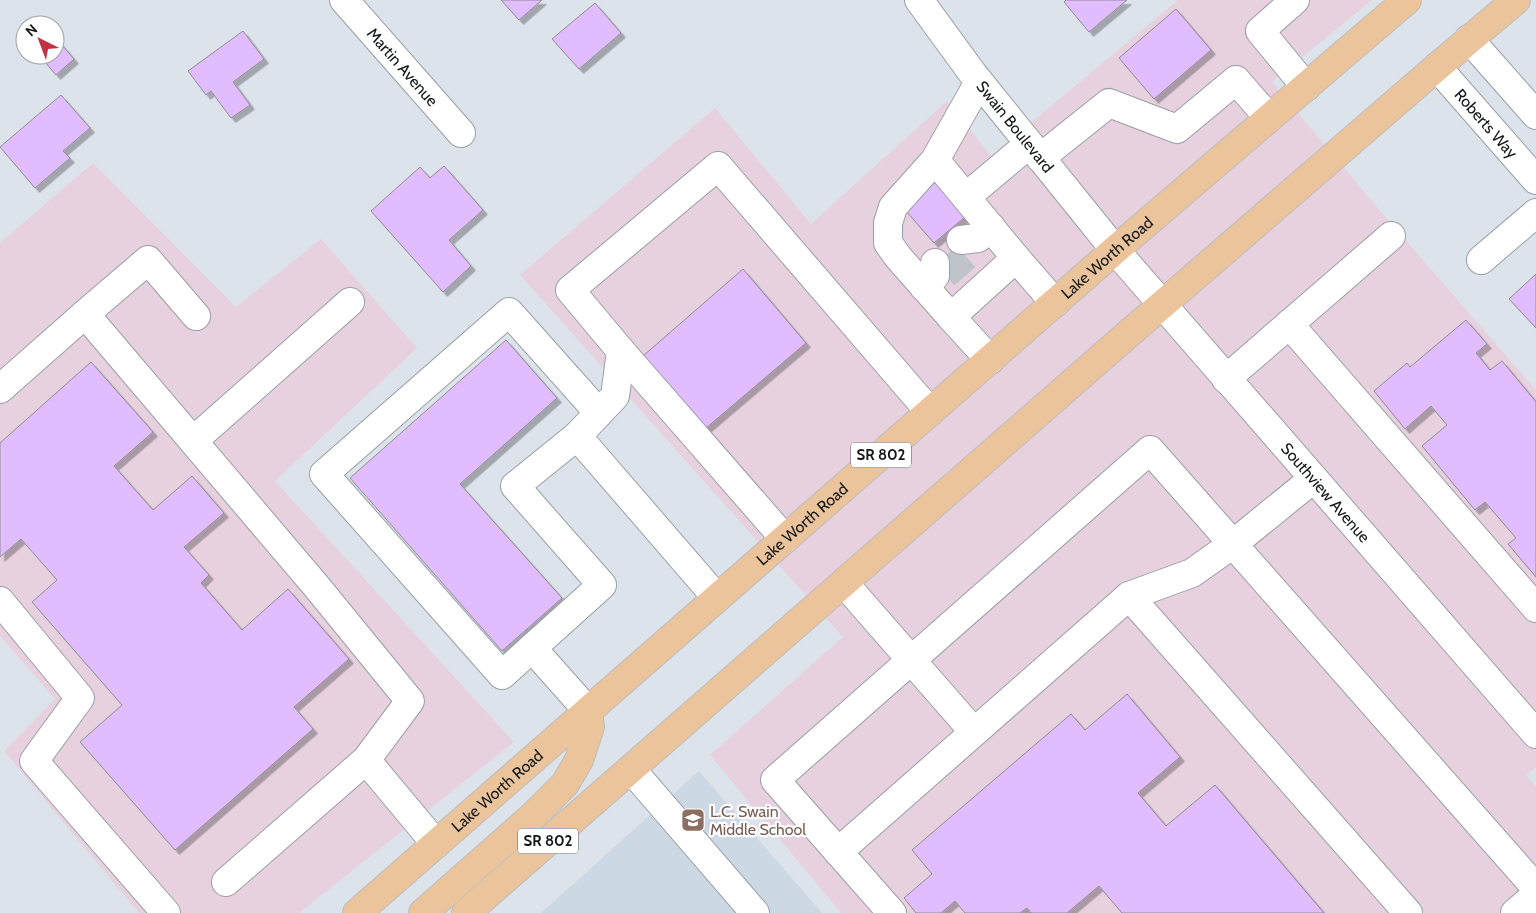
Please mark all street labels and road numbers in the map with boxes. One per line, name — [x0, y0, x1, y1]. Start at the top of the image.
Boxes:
street label: Martin Avenue — [363, 24, 442, 110]
street label: Swain Boulevard — [972, 77, 1058, 176]
street label: Roberts Way — [1451, 85, 1522, 162]
street label: Lake Worth Road — [1057, 213, 1157, 303]
street label: Southview Avenue — [1277, 439, 1374, 546]
road number: SR 802 — [851, 442, 911, 468]
street label: Lake Worth Road — [753, 479, 852, 569]
street label: Lake Worth Road — [448, 746, 547, 836]
road number: SR 802 — [518, 828, 578, 854]

